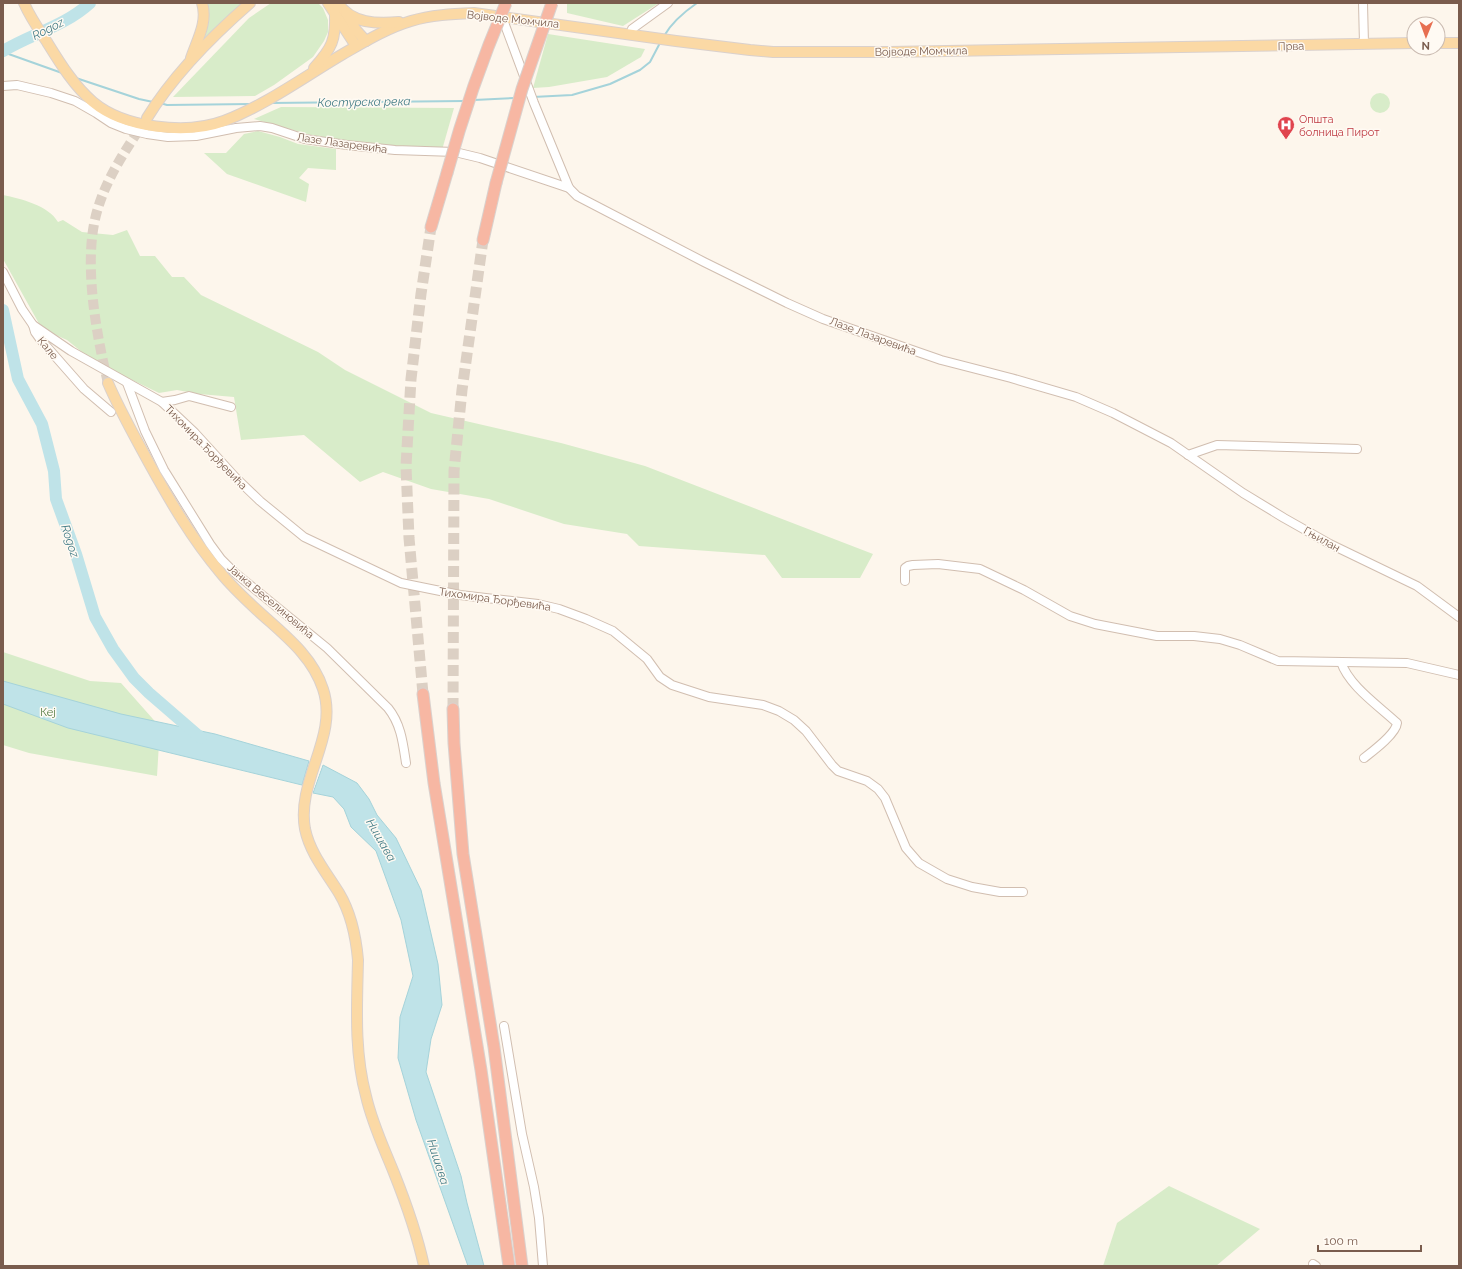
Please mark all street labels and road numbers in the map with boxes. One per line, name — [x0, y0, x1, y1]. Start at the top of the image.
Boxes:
street label: Војводе Момчила — [466, 8, 560, 31]
street label: Прва — [1278, 40, 1304, 53]
street label: Војводе Момчила — [875, 44, 967, 59]
street label: Лазе Лазаревића — [296, 131, 388, 156]
street label: Лазе Лазаревића — [828, 315, 918, 358]
street label: Кале — [34, 334, 61, 363]
street label: Тихомира Ђорђевића — [162, 402, 249, 492]
street label: Гњилан — [1301, 524, 1342, 555]
street label: Јанка Веселиновића — [225, 561, 317, 641]
street label: Тихомира Ђорђевића — [438, 585, 552, 614]

